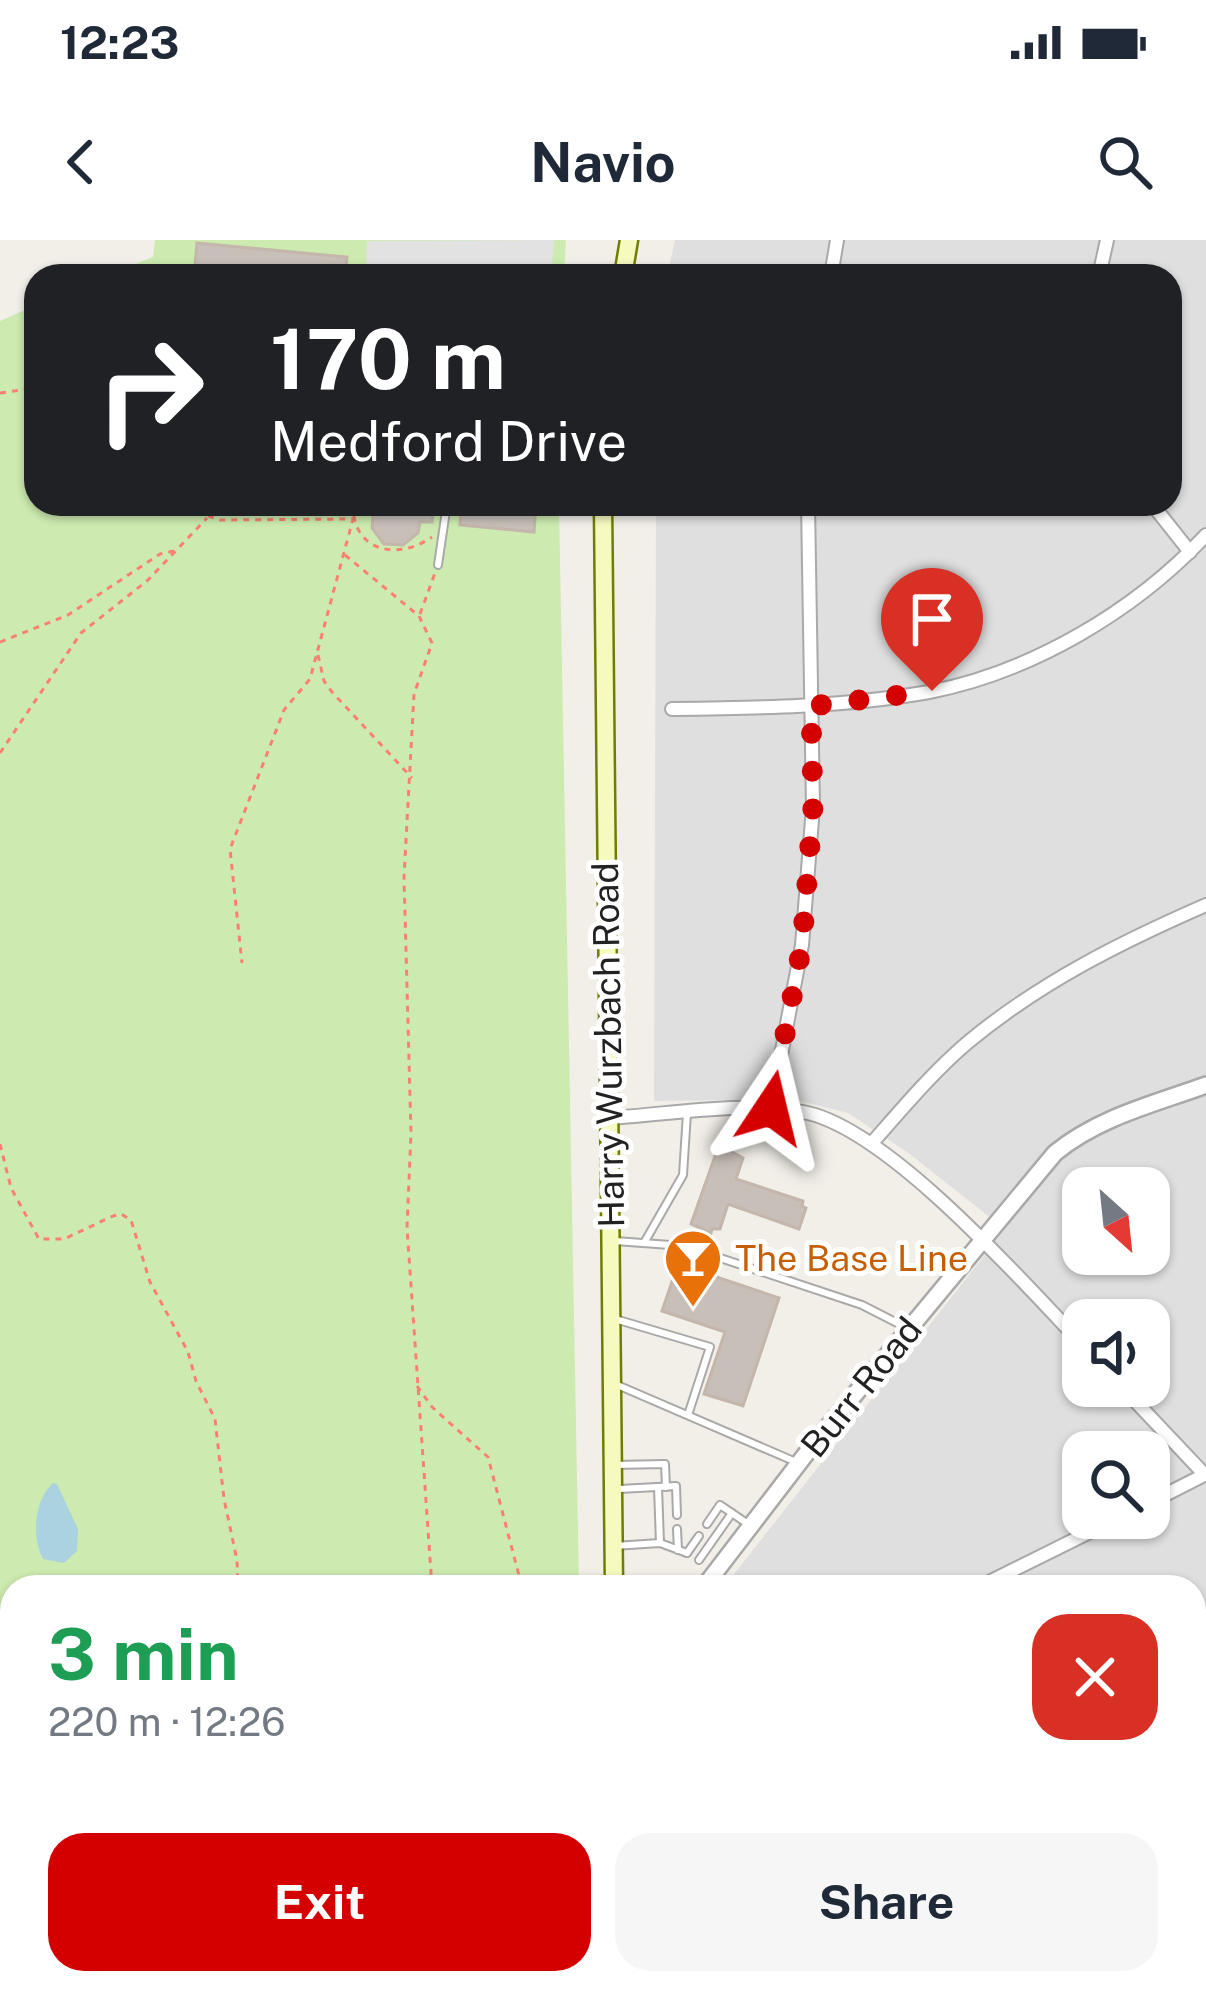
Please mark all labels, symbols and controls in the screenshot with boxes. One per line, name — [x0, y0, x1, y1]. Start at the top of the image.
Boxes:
text: 12:23 — [60, 16, 179, 69]
icon: back — [48, 129, 114, 195]
icon: search — [1092, 129, 1158, 195]
text: Navio — [530, 131, 676, 194]
text: 170 m — [270, 309, 506, 408]
icon: right — [72, 312, 228, 468]
text: Medford Drive — [270, 410, 627, 473]
pin — [881, 568, 983, 691]
icon: arrive — [899, 586, 965, 652]
street label: Harry Wurzbach Road — [584, 862, 632, 1228]
position arrow — [708, 1045, 834, 1171]
north arrow — [1062, 1167, 1170, 1275]
map controls — [1062, 1167, 1170, 1539]
bar icon: The Base Line — [662, 1227, 724, 1309]
place label: The Base Line — [735, 1237, 968, 1279]
button: sound — [1062, 1299, 1170, 1407]
street label: Burr Road — [792, 1309, 930, 1465]
button: search — [1062, 1431, 1170, 1539]
text: 3 min — [48, 1612, 239, 1696]
button: close — [1032, 1614, 1158, 1740]
text: 220 m · 12:26 — [48, 1699, 285, 1745]
button: Exit — [48, 1833, 591, 1971]
button: Share — [615, 1833, 1158, 1971]

